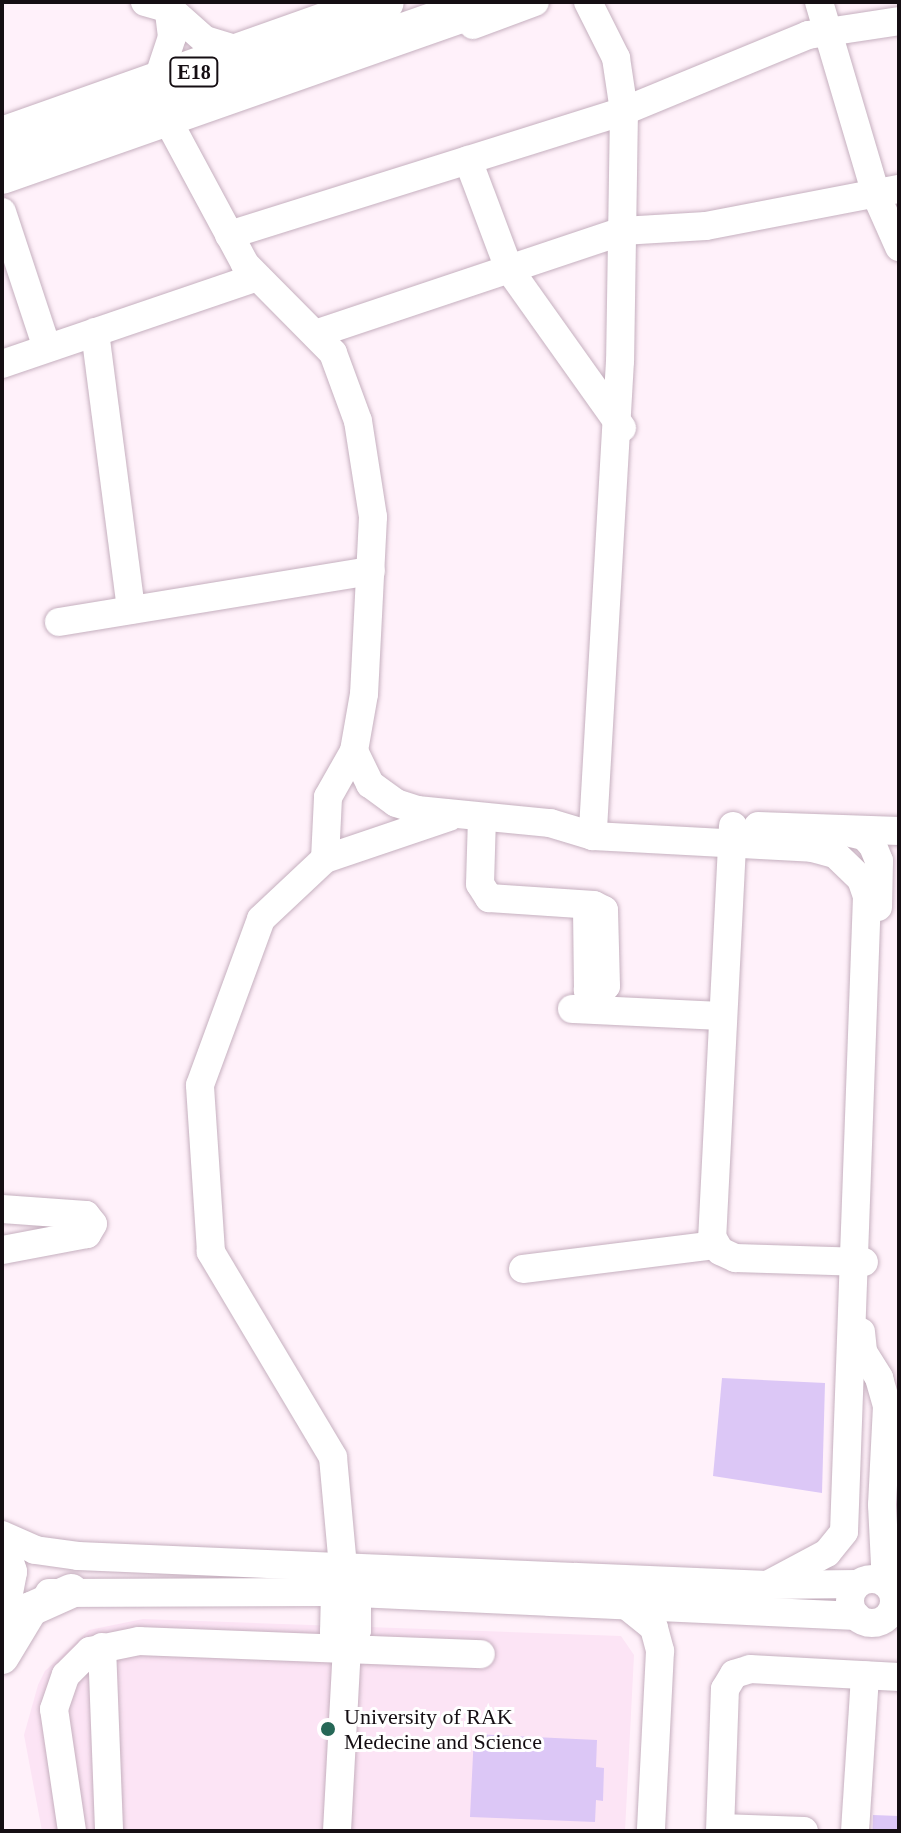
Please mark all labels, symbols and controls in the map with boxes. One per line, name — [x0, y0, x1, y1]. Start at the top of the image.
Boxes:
road number: E18 — [168, 56, 220, 88]
place label: University of RAK Medecine and Science — [344, 1703, 548, 1754]
marker: University of RAK Medecine and Science — [319, 1720, 337, 1738]

